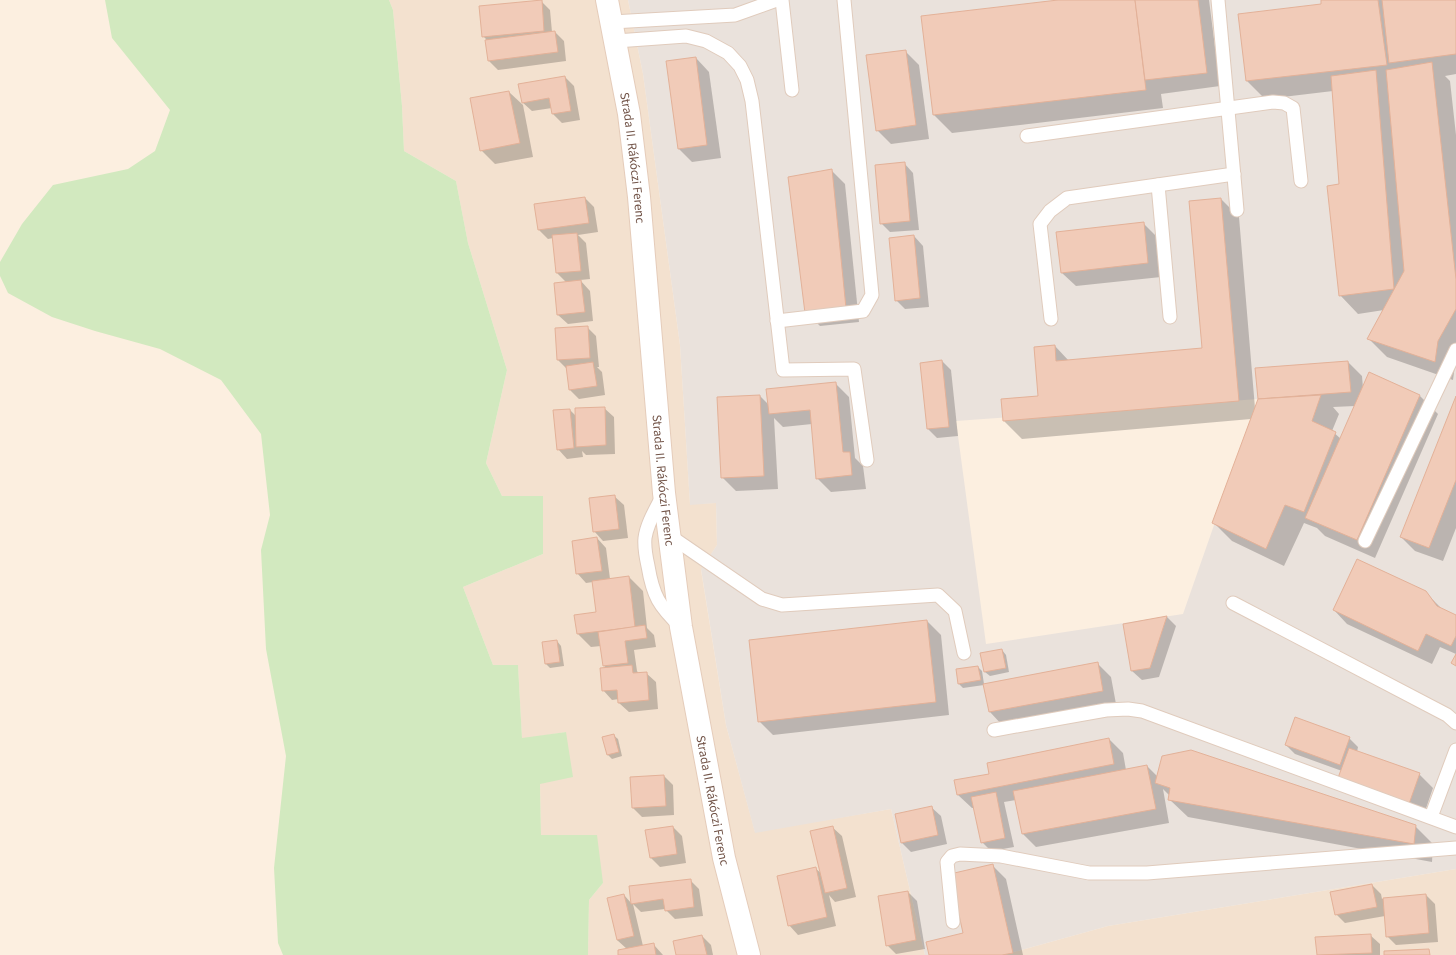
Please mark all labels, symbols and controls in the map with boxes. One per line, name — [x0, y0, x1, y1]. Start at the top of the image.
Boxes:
street label: Strada II. Rákóczi Ferenc — [615, 91, 649, 224]
street label: Strada II. Rákóczi Ferenc — [647, 414, 679, 547]
street label: Strada II. Rákóczi Ferenc — [691, 734, 734, 868]

